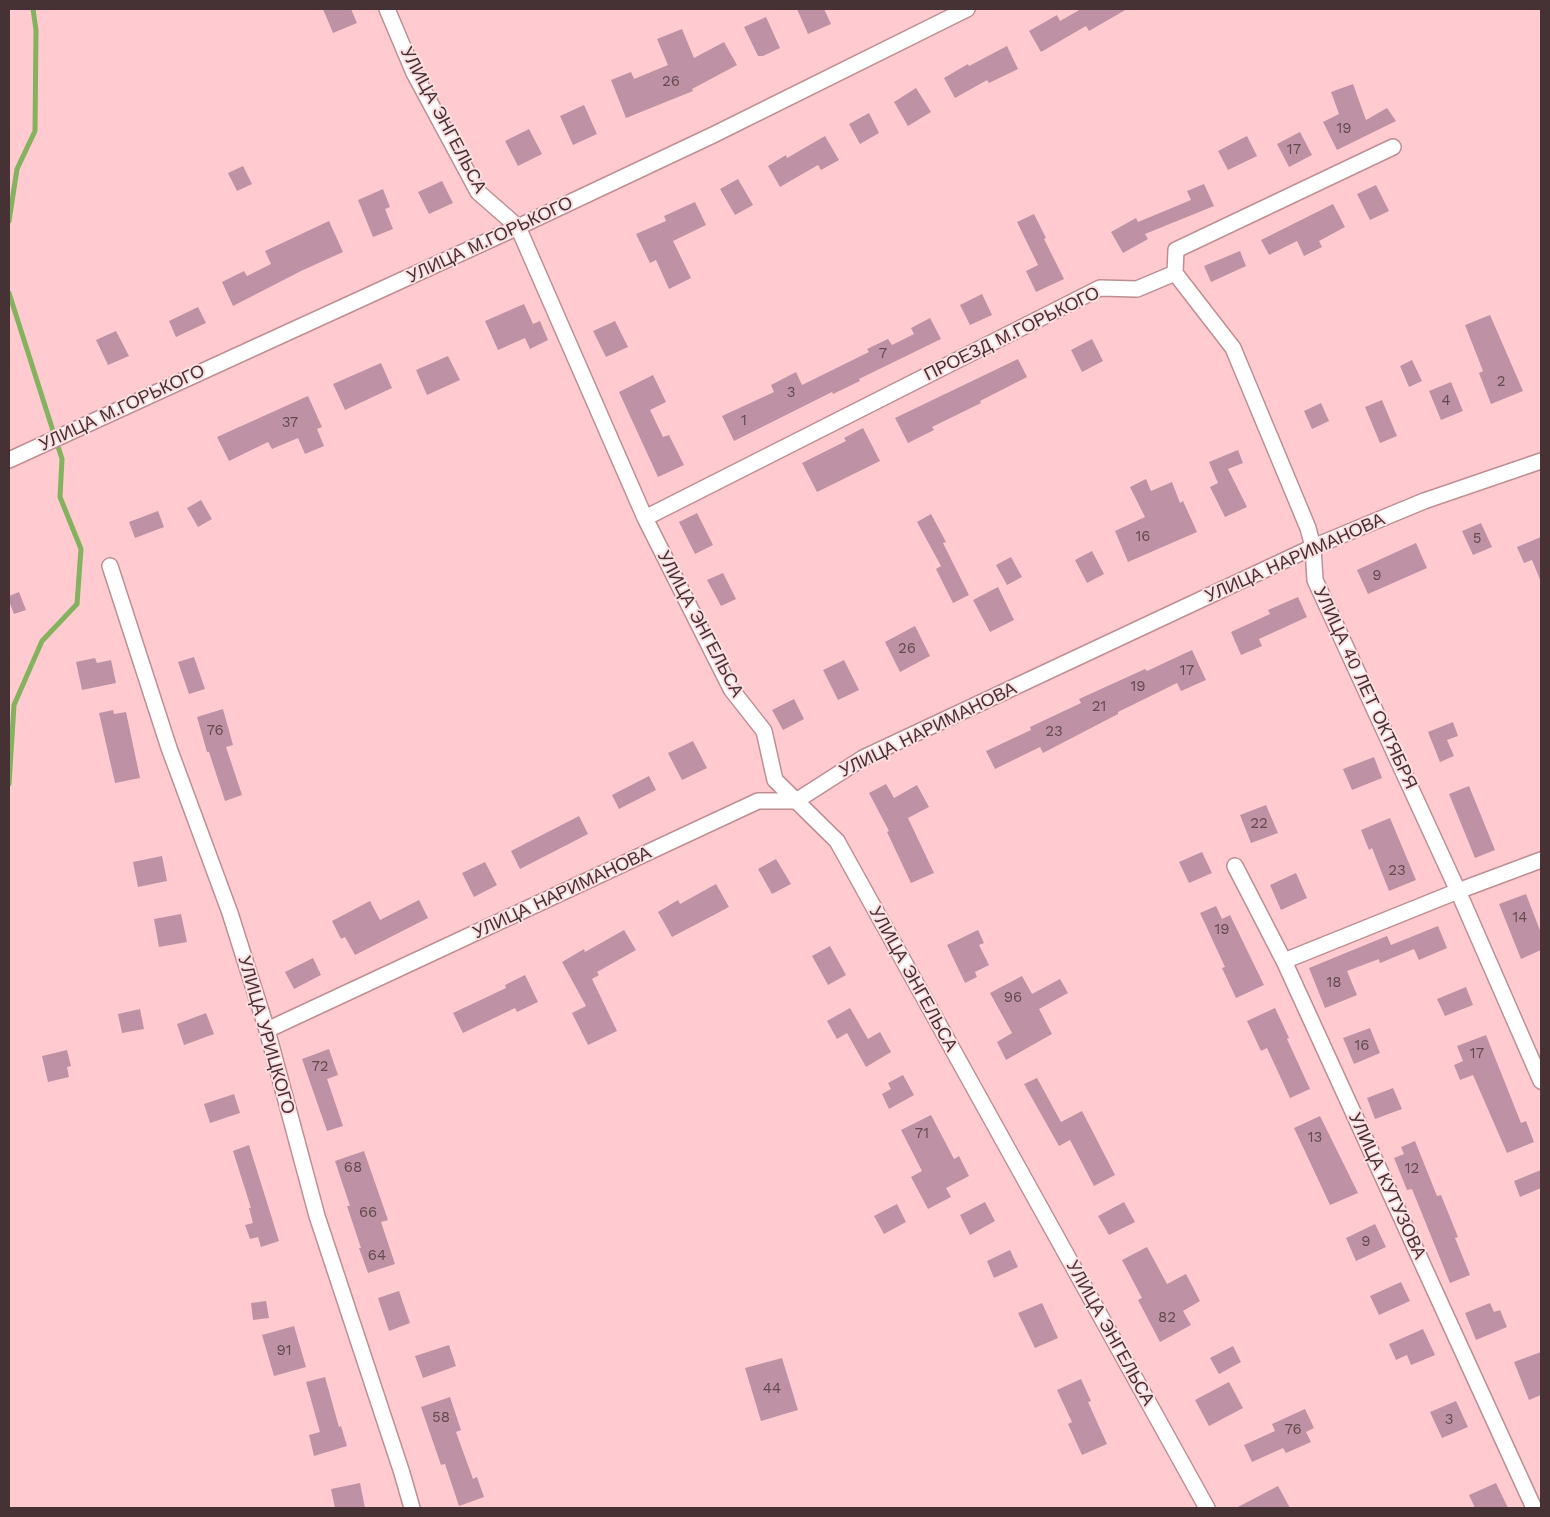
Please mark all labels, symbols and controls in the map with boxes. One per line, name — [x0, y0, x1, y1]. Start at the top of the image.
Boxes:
street label: УЛИЦА ЭНГЕЛЬСА — [395, 43, 491, 197]
house number: 26 — [662, 73, 680, 91]
house number: 19 — [1336, 120, 1352, 138]
house number: 17 — [1287, 141, 1301, 159]
street label: УЛИЦА М.ГОРЬКОГО — [404, 192, 576, 288]
street label: ПРОЕЗД М.ГОРЬКОГО — [921, 282, 1103, 386]
house number: 7 — [879, 345, 887, 363]
street label: УЛИЦА М.ГОРЬКОГО — [36, 360, 208, 456]
house number: 2 — [1497, 373, 1505, 391]
house number: 3 — [787, 384, 795, 402]
house number: 4 — [1441, 392, 1451, 410]
house number: 1 — [741, 412, 747, 430]
house number: 37 — [282, 414, 298, 432]
street label: УЛИЦА НАРИМАНОВА — [1202, 509, 1388, 607]
house number: 16 — [1136, 528, 1150, 546]
house number: 5 — [1473, 530, 1481, 548]
street label: УЛИЦА ЭНГЕЛЬСА — [652, 547, 748, 701]
house number: 9 — [1372, 567, 1382, 585]
street label: УЛИЦА 40 ЛЕТ ОКТЯБРЯ — [1309, 583, 1421, 793]
house number: 26 — [898, 640, 916, 658]
house number: 17 — [1180, 662, 1194, 680]
street label: УЛИЦА НАРИМАНОВА — [836, 678, 1020, 782]
house number: 19 — [1130, 678, 1146, 696]
house number: 21 — [1092, 698, 1106, 716]
house number: 76 — [206, 722, 224, 740]
house number: 23 — [1045, 723, 1063, 741]
house number: 22 — [1250, 815, 1268, 833]
street label: УЛИЦА НАРИМАНОВА — [469, 842, 655, 944]
house number: 23 — [1388, 862, 1406, 880]
street label: УЛИЦА ЭНГЕЛЬСА — [864, 903, 962, 1055]
house number: 14 — [1512, 909, 1528, 927]
house number: 19 — [1214, 921, 1230, 939]
street label: УЛИЦА УРИЦКОГО — [233, 953, 299, 1117]
house number: 18 — [1326, 974, 1342, 992]
house number: 96 — [1004, 989, 1022, 1007]
house number: 16 — [1355, 1037, 1369, 1055]
house number: 17 — [1470, 1045, 1484, 1063]
house number: 72 — [311, 1058, 329, 1076]
street label: УЛИЦА КУТУЗОВА — [1344, 1109, 1430, 1263]
house number: 71 — [915, 1125, 929, 1143]
house number: 13 — [1308, 1129, 1322, 1147]
house number: 68 — [344, 1159, 362, 1177]
house number: 12 — [1405, 1160, 1419, 1178]
house number: 66 — [359, 1204, 377, 1222]
house number: 9 — [1361, 1233, 1371, 1251]
house number: 64 — [368, 1247, 386, 1265]
street label: УЛИЦА ЭНГЕЛЬСА — [1061, 1257, 1159, 1409]
house number: 82 — [1158, 1309, 1176, 1327]
house number: 91 — [276, 1342, 292, 1360]
house number: 44 — [763, 1380, 781, 1398]
house number: 58 — [432, 1409, 450, 1427]
house number: 3 — [1445, 1411, 1453, 1429]
house number: 76 — [1284, 1421, 1302, 1439]

